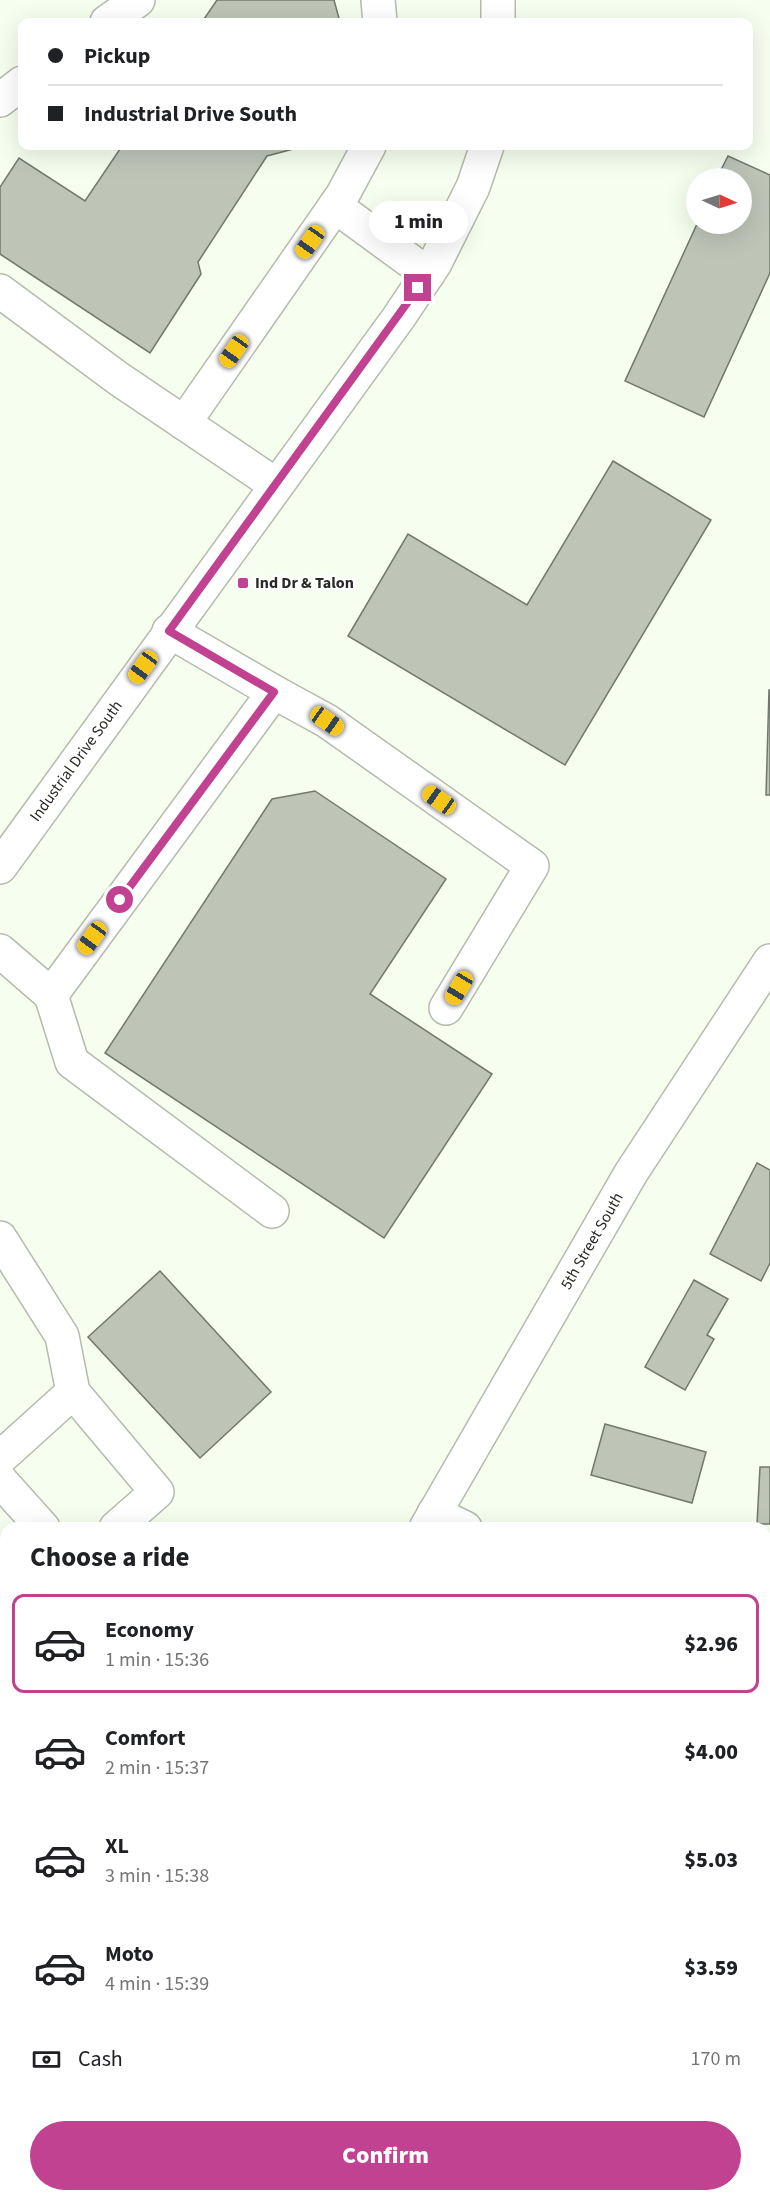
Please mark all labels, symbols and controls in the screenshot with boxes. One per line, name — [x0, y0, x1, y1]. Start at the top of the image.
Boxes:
text: Pickup — [84, 40, 150, 72]
text: Industrial Drive South — [84, 98, 297, 130]
north arrow — [686, 168, 752, 234]
map controls — [686, 168, 752, 234]
callout: 1 min — [368, 201, 468, 243]
text: 1 min — [394, 208, 443, 236]
car — [292, 222, 328, 262]
route end — [404, 274, 431, 301]
car — [216, 331, 252, 371]
place label: Ind Dr & Talon — [255, 572, 354, 594]
marker: Ind Dr & Talon — [236, 576, 250, 590]
car — [125, 647, 161, 687]
street label: Industrial Drive South — [24, 696, 128, 826]
car — [307, 703, 347, 739]
car — [419, 782, 459, 818]
route start — [106, 886, 133, 913]
car — [74, 918, 110, 958]
car — [442, 968, 476, 1008]
street label: 5th Street South — [555, 1188, 629, 1294]
text: Choose a ride — [30, 1538, 190, 1577]
text: Economy — [105, 1614, 194, 1646]
icon: car — [33, 1617, 87, 1671]
text: $2.96 — [684, 1628, 738, 1660]
text: 1 min · 15:36 — [105, 1646, 209, 1674]
text: Comfort — [105, 1722, 186, 1754]
icon: car — [33, 1725, 87, 1779]
text: $4.00 — [684, 1736, 738, 1768]
text: 2 min · 15:37 — [105, 1754, 209, 1782]
text: XL — [105, 1830, 129, 1862]
icon: car — [33, 1833, 87, 1887]
text: $5.03 — [684, 1844, 738, 1876]
text: 3 min · 15:38 — [105, 1862, 209, 1890]
text: Moto — [105, 1938, 154, 1970]
icon: car — [33, 1941, 87, 1995]
text: $3.59 — [684, 1952, 738, 1984]
text: 4 min · 15:39 — [105, 1970, 209, 1998]
icon: cash — [30, 2043, 63, 2076]
text: Cash — [78, 2043, 123, 2075]
text: 170 m — [691, 2045, 741, 2073]
button: Confirm — [30, 2121, 741, 2190]

